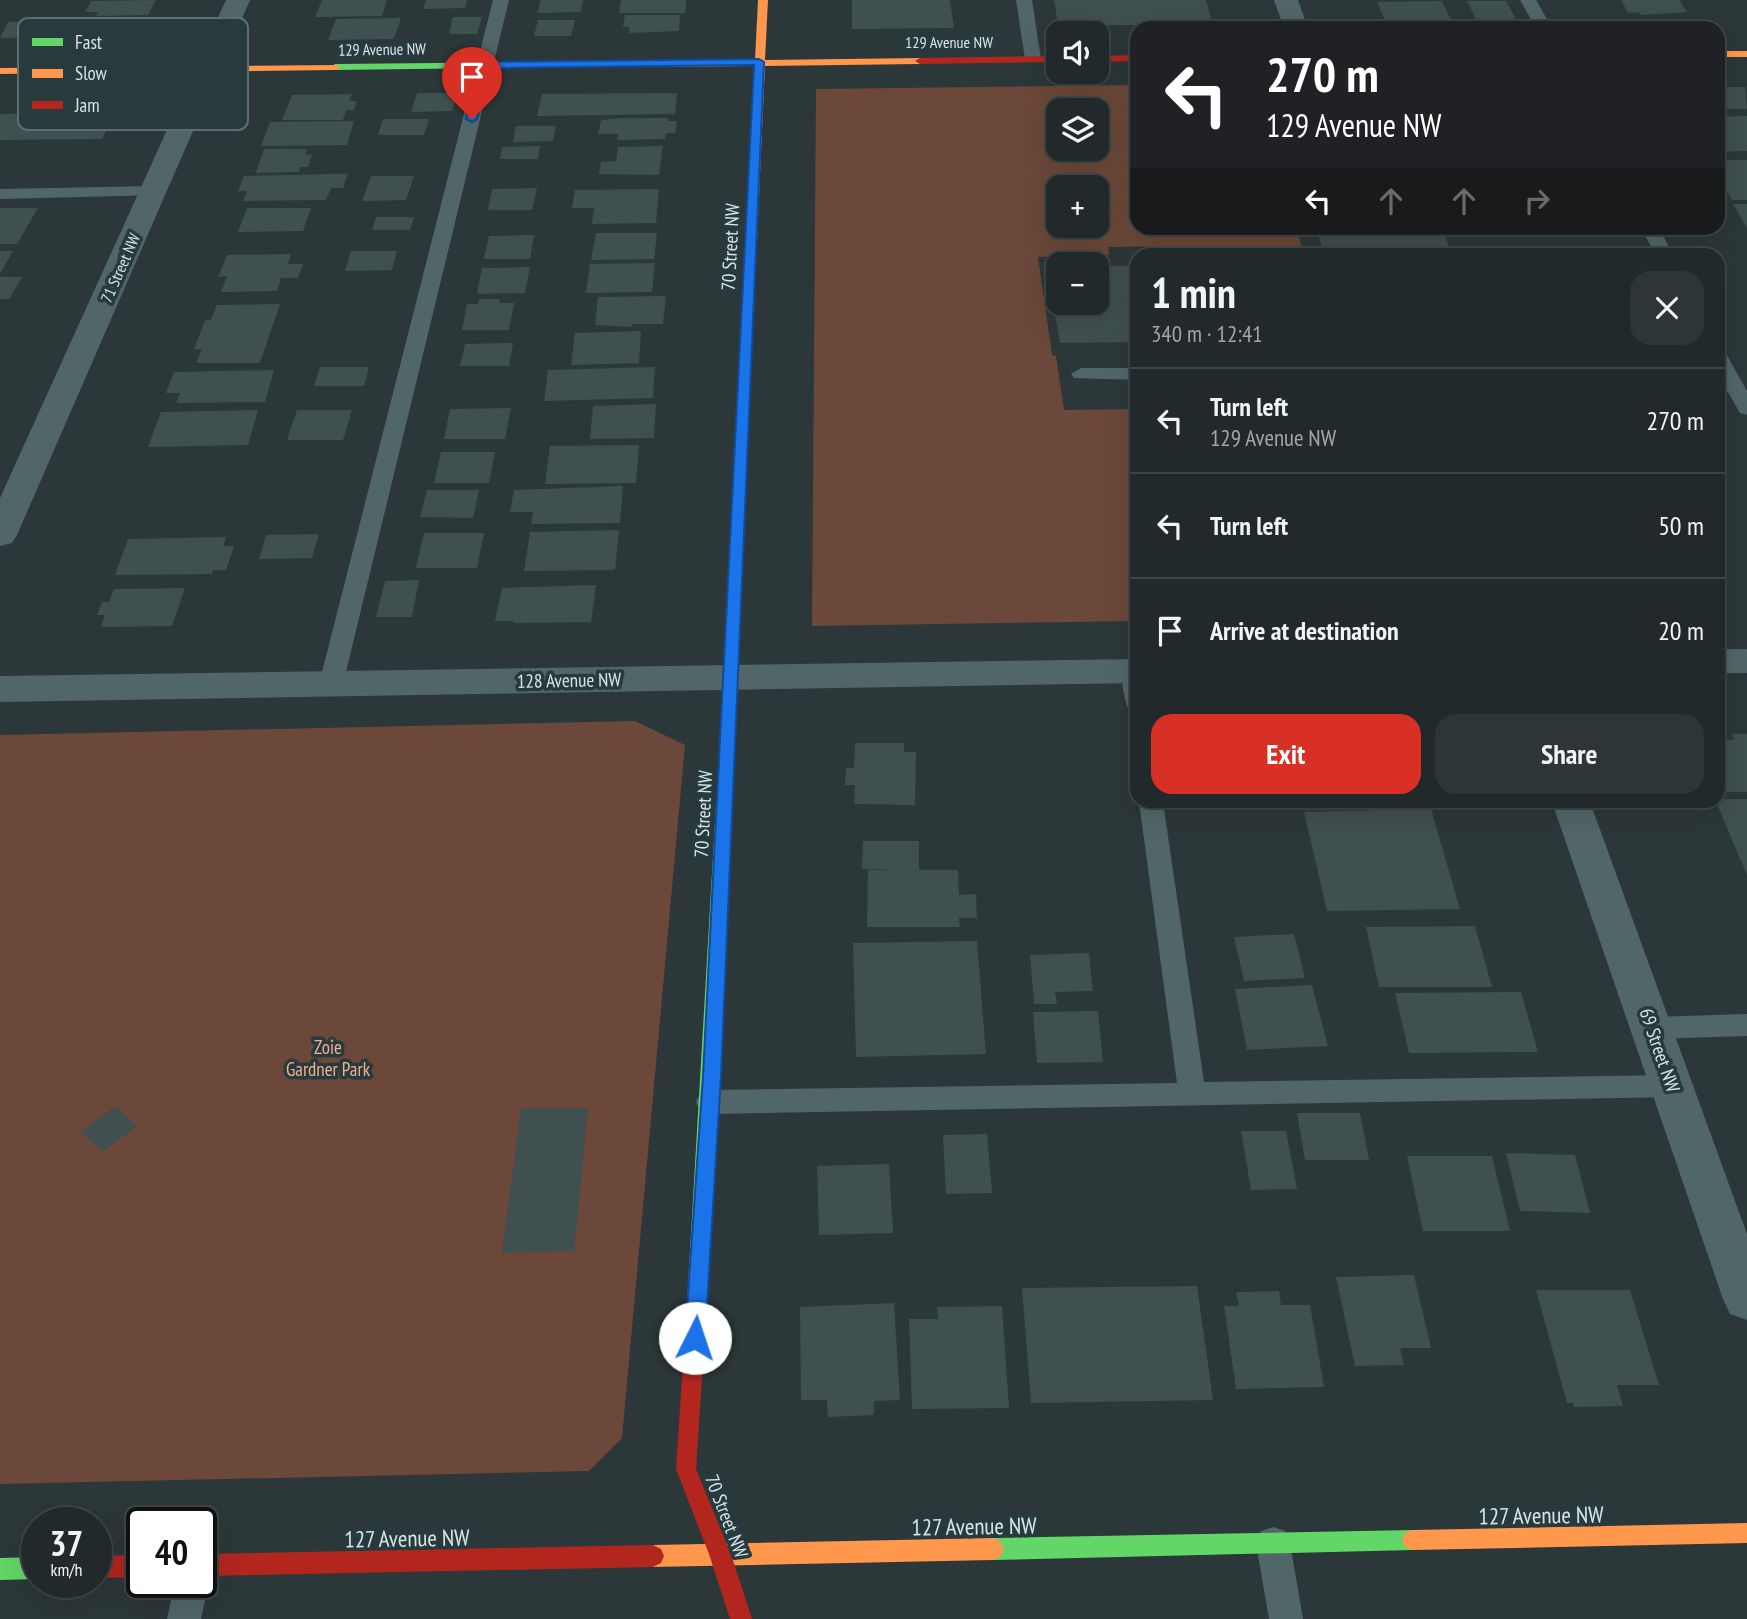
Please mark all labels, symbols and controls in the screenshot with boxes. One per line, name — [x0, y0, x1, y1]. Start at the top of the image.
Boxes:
legend — [18, 18, 248, 130]
map controls — [1046, 21, 1109, 315]
button: sound — [1046, 21, 1109, 84]
text: Fast — [75, 30, 103, 54]
street label: 129 Avenue NW — [905, 32, 993, 52]
street label: 129 Avenue NW — [338, 38, 426, 60]
text: 270 m — [1266, 42, 1379, 106]
pin — [442, 47, 502, 119]
icon: left — [1151, 49, 1242, 140]
icon: arrive — [453, 58, 491, 96]
text: Slow — [75, 61, 108, 85]
text: Jam — [74, 93, 100, 117]
button: layers — [1046, 98, 1109, 161]
text: 129 Avenue NW — [1266, 104, 1442, 146]
button: + — [1046, 175, 1109, 238]
icon: left — [1299, 182, 1337, 220]
icon: ahead — [1372, 182, 1410, 220]
icon: ahead — [1445, 182, 1483, 220]
icon: right — [1518, 182, 1556, 220]
street label: 70 Street NW — [716, 202, 744, 291]
street label: 71 Street NW — [96, 230, 144, 306]
button: − — [1046, 252, 1109, 315]
text: 1 min — [1151, 265, 1236, 320]
button: close — [1630, 271, 1704, 345]
text: 340 m · 12:41 — [1151, 319, 1263, 348]
text: Turn left — [1210, 390, 1288, 423]
icon: left — [1151, 402, 1189, 440]
text: 270 m — [1646, 404, 1704, 437]
text: 129 Avenue NW — [1210, 423, 1336, 452]
icon: left — [1151, 507, 1189, 545]
text: Turn left — [1210, 509, 1288, 542]
text: 50 m — [1658, 509, 1704, 542]
icon: arrive — [1151, 612, 1189, 650]
text: Arrive at destination — [1210, 614, 1399, 647]
text: 20 m — [1658, 614, 1704, 647]
street label: 128 Avenue NW — [517, 667, 622, 693]
button: Exit — [1151, 714, 1421, 794]
button: Share — [1435, 714, 1704, 794]
street label: 70 Street NW — [689, 769, 717, 858]
street label: 69 Street NW — [1634, 1005, 1686, 1095]
park label: Zoie Gardner Park — [286, 1035, 371, 1081]
position arrow — [658, 1301, 732, 1375]
street label: 70 Street NW — [700, 1471, 754, 1561]
street label: 127 Avenue NW — [1478, 1499, 1604, 1531]
speed limit sign: 40 — [126, 1507, 217, 1598]
street label: 127 Avenue NW — [911, 1510, 1037, 1542]
text: 37 — [50, 1520, 83, 1566]
street label: 127 Avenue NW — [344, 1522, 470, 1554]
text: km/h — [51, 1558, 82, 1581]

